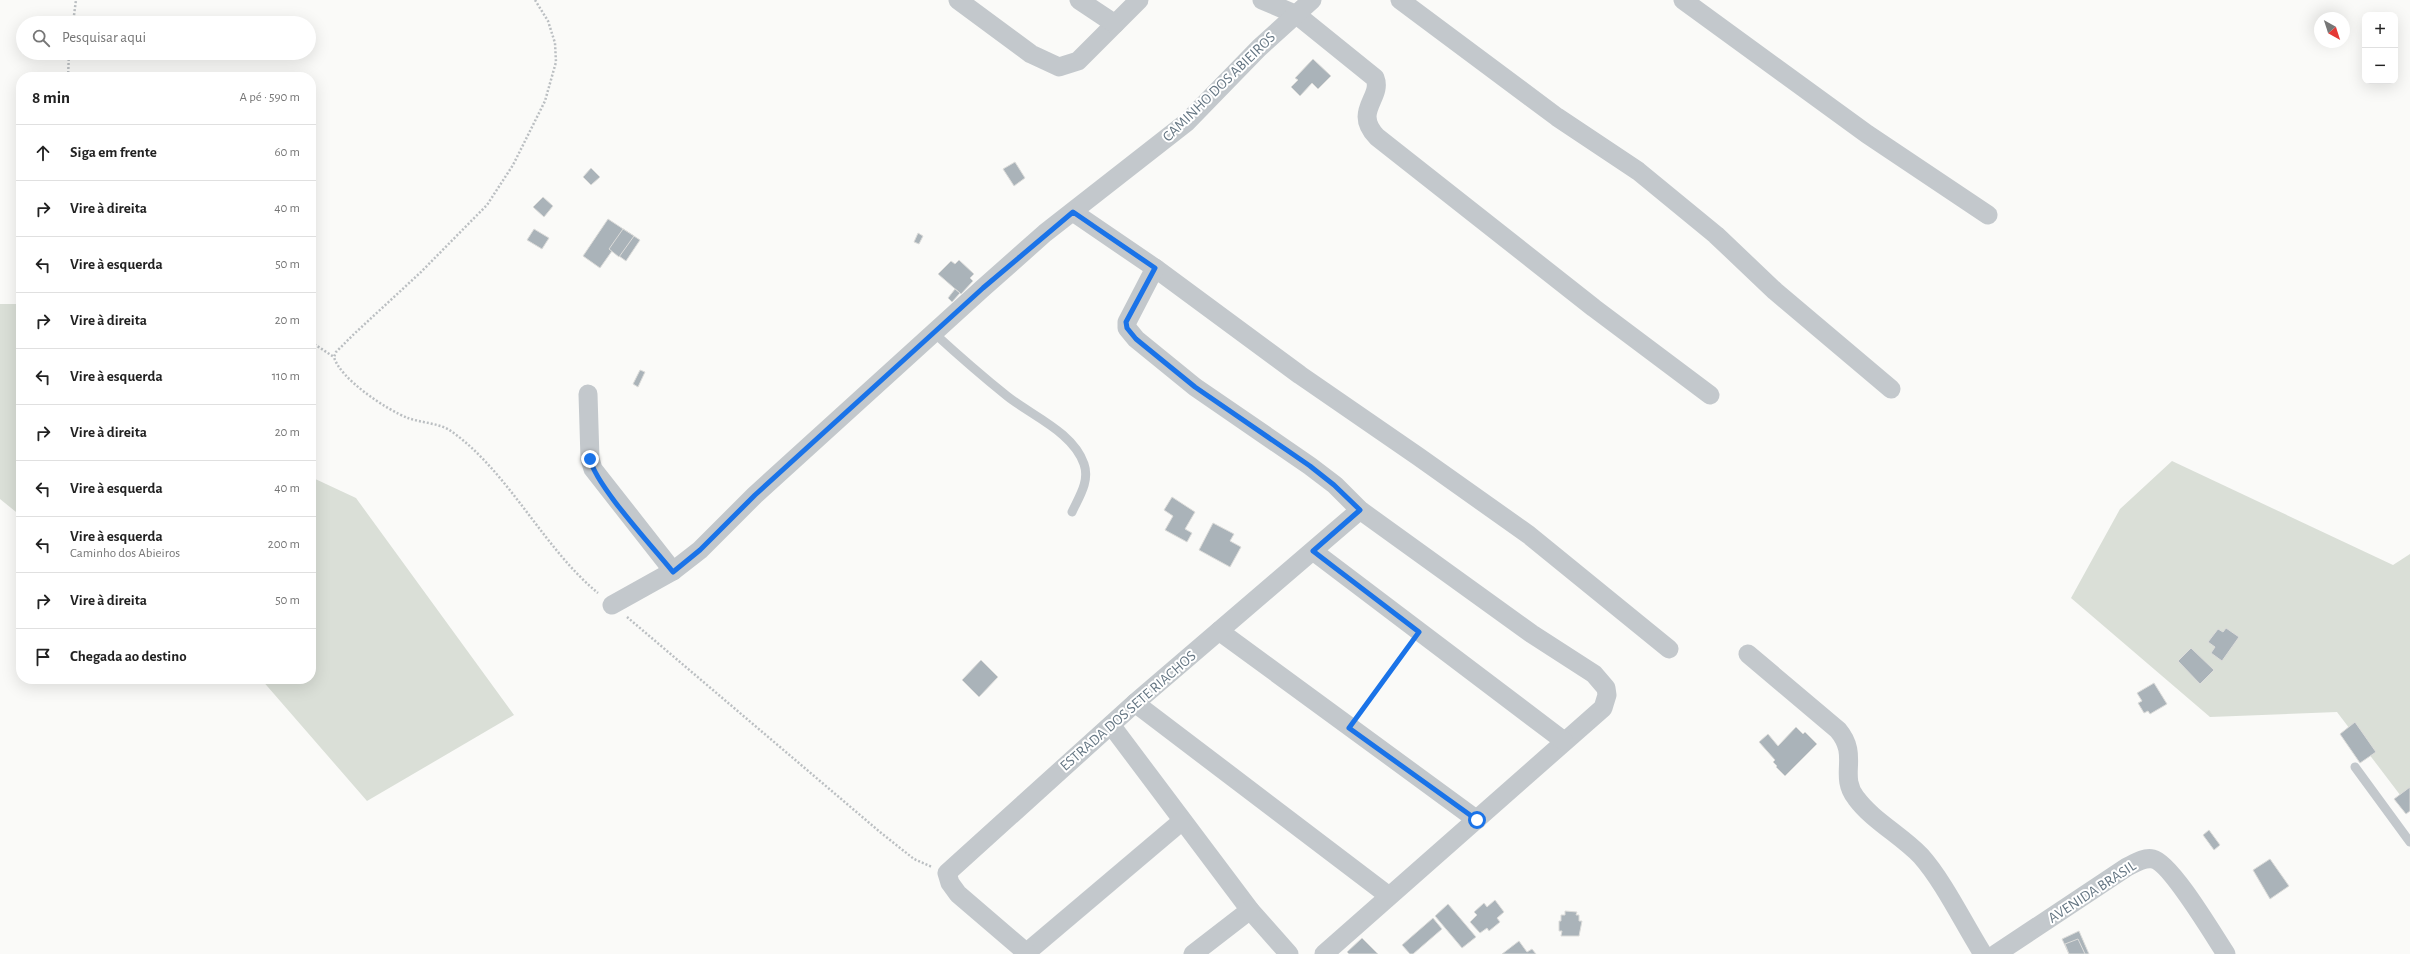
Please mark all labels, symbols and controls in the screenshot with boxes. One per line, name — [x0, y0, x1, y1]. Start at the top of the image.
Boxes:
north arrow — [2314, 12, 2350, 48]
map controls — [2362, 12, 2398, 84]
button: + — [2362, 12, 2398, 48]
search box — [16, 16, 316, 60]
icon: search — [30, 27, 52, 49]
street label: CAMINHO DOS ABIEIROS — [1160, 29, 1278, 145]
text: Pesquisar aqui — [62, 30, 146, 45]
button: − — [2362, 48, 2398, 84]
text: 8 min — [32, 89, 70, 106]
text: A pé · 590 m — [240, 91, 300, 104]
icon: ahead — [32, 142, 54, 164]
text: Siga em frente — [70, 145, 157, 160]
text: 60 m — [274, 146, 300, 159]
icon: right — [32, 198, 54, 220]
text: Vire à direita — [70, 201, 147, 216]
text: 40 m — [274, 202, 300, 215]
icon: left — [32, 254, 54, 276]
text: Vire à esquerda — [70, 257, 163, 272]
text: 50 m — [275, 258, 300, 271]
icon: right — [32, 310, 54, 332]
text: Vire à direita — [70, 313, 147, 328]
text: 20 m — [275, 314, 300, 327]
icon: left — [32, 366, 54, 388]
text: Vire à esquerda — [70, 369, 163, 384]
text: 110 m — [272, 370, 300, 383]
icon: right — [32, 422, 54, 444]
text: Vire à direita — [70, 425, 147, 440]
text: 20 m — [275, 426, 300, 439]
route end — [581, 450, 599, 468]
icon: left — [32, 478, 54, 500]
text: Vire à esquerda — [70, 481, 163, 496]
text: 40 m — [274, 482, 300, 495]
text: Vire à esquerda — [70, 529, 163, 544]
icon: left — [32, 534, 54, 556]
text: 200 m — [268, 538, 300, 551]
text: Caminho dos Abieiros — [70, 547, 180, 560]
icon: right — [32, 590, 54, 612]
text: Vire à direita — [70, 593, 147, 608]
text: 50 m — [275, 594, 300, 607]
icon: arrive — [32, 646, 54, 668]
street label: ESTRADA DOS SETE RIACHOS — [1057, 648, 1199, 774]
text: Chegada ao destino — [70, 649, 187, 664]
route start — [1468, 811, 1486, 829]
street label: AVENIDA BRASIL — [2045, 858, 2139, 926]

